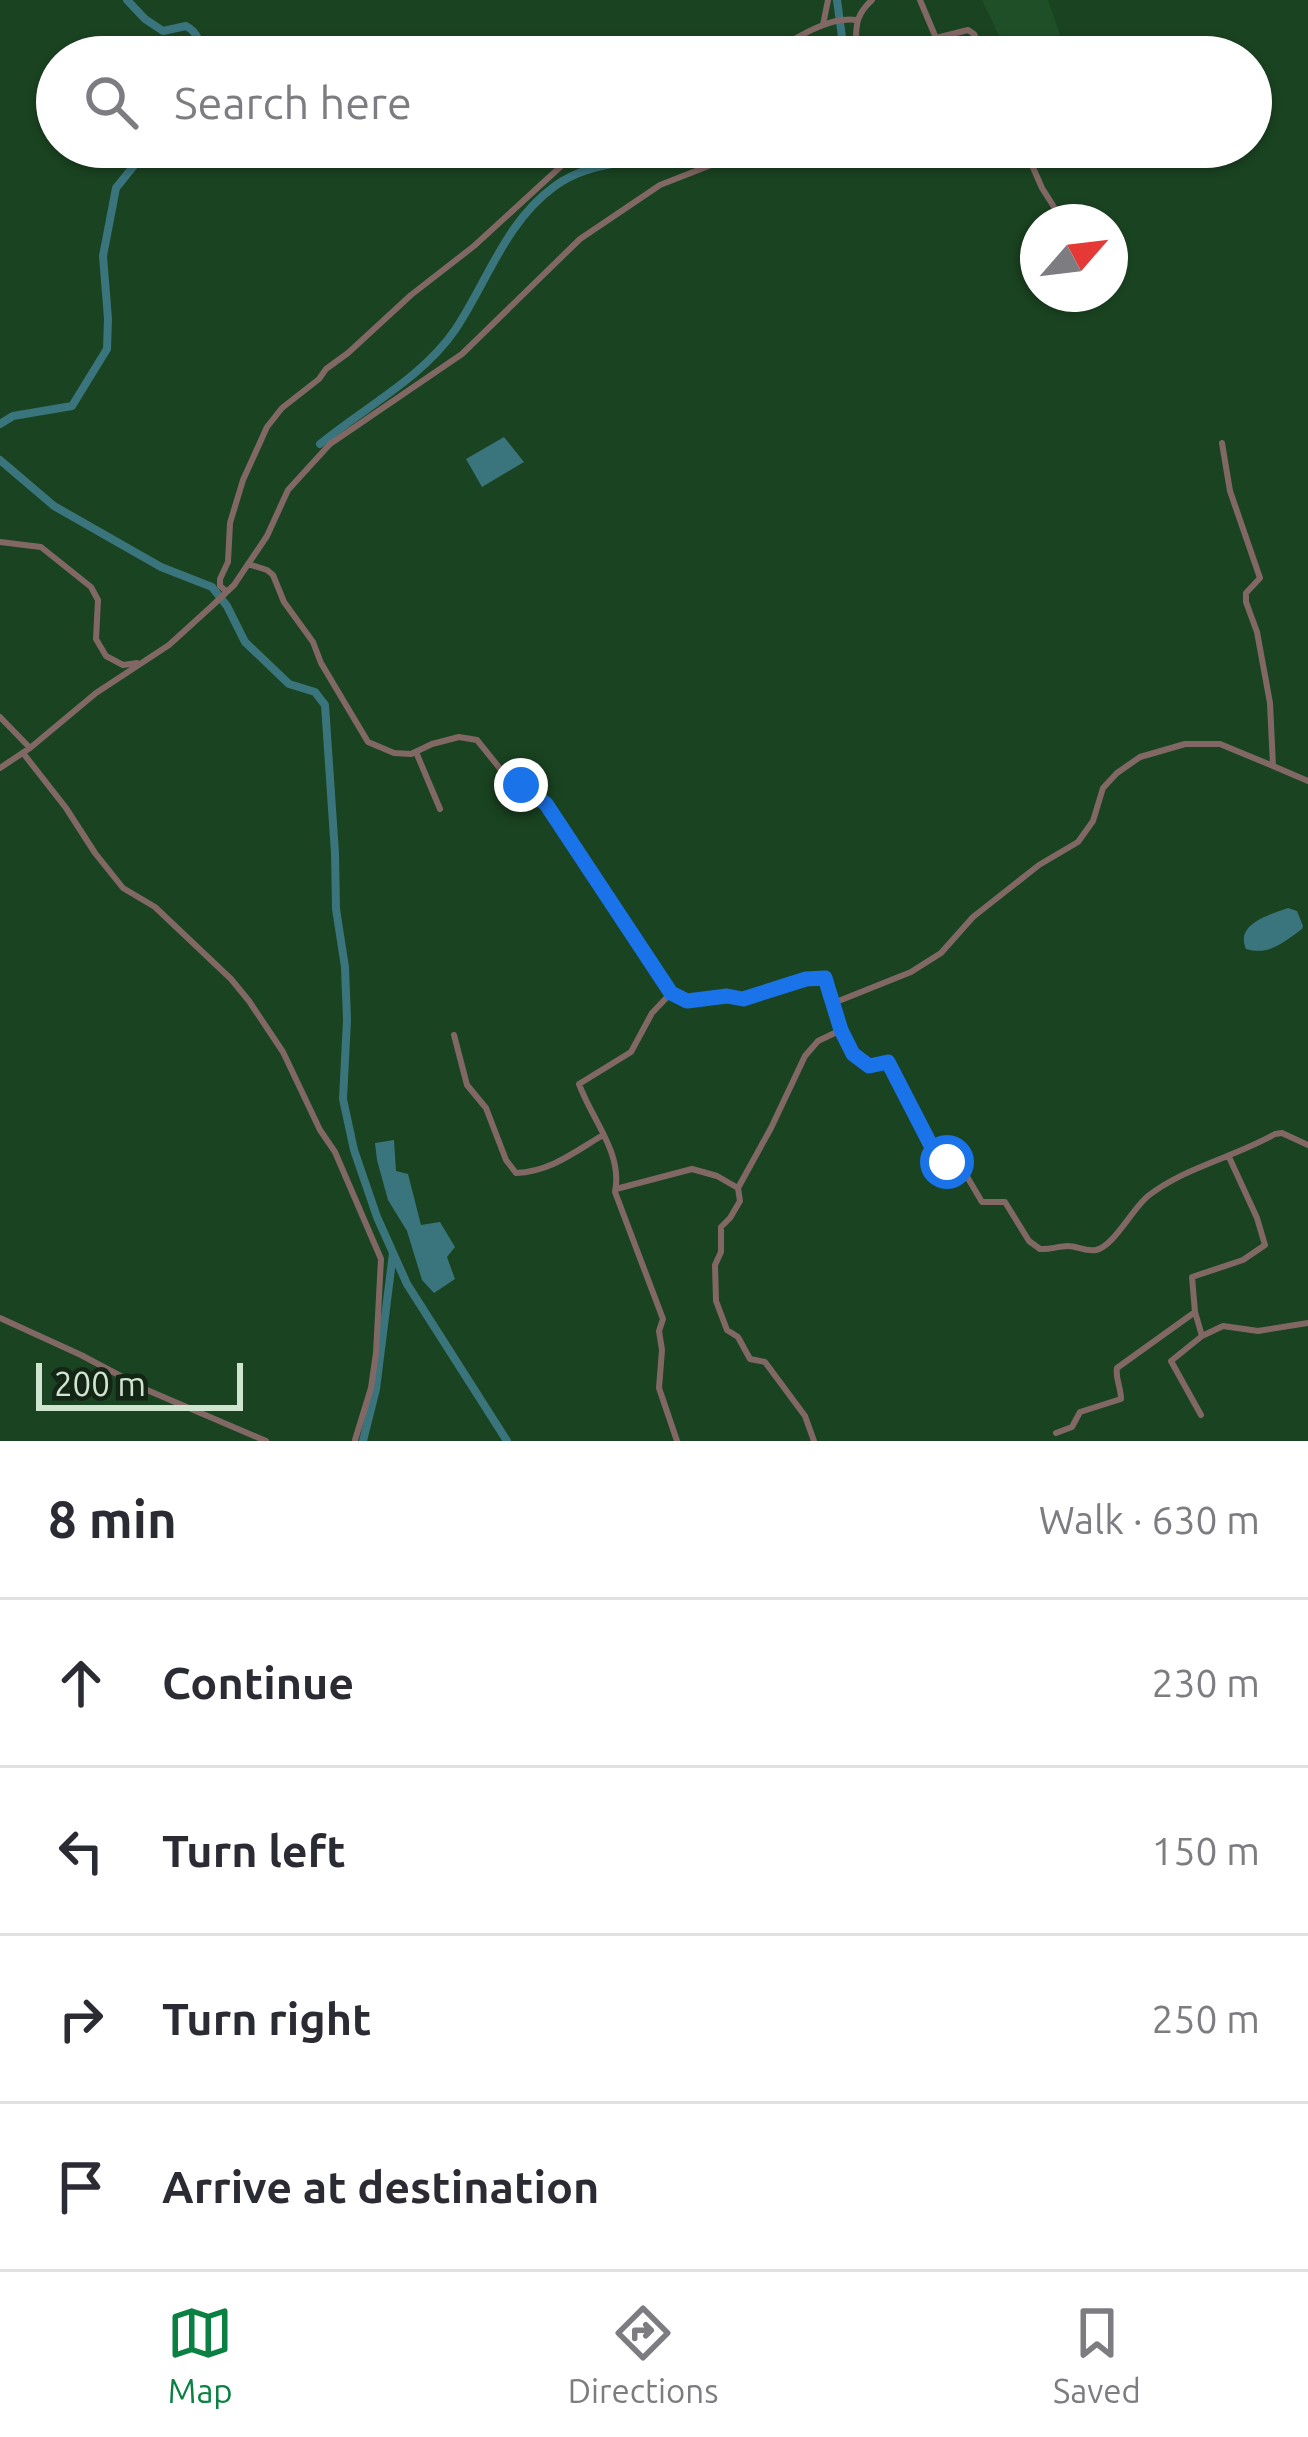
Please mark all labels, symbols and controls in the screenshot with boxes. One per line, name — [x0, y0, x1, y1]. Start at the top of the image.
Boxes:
search box — [36, 36, 1272, 168]
icon: search — [78, 69, 144, 135]
text: Search here — [174, 77, 412, 128]
north arrow — [1020, 204, 1128, 312]
route end — [494, 758, 548, 812]
route start — [920, 1135, 974, 1189]
scale bar — [36, 1357, 243, 1410]
text: 200 m — [54, 1365, 146, 1402]
text: 8 min — [48, 1490, 177, 1548]
text: Walk · 630 m — [1039, 1498, 1260, 1541]
icon: ahead — [48, 1650, 114, 1716]
text: Continue — [162, 1657, 354, 1708]
text: 230 m — [1151, 1661, 1260, 1704]
icon: left — [48, 1818, 114, 1884]
text: Turn left — [162, 1825, 346, 1876]
text: 150 m — [1151, 1829, 1260, 1872]
icon: right — [48, 1986, 114, 2052]
text: Turn right — [162, 1993, 371, 2044]
text: 250 m — [1151, 1997, 1260, 2040]
icon: arrive — [48, 2154, 114, 2220]
text: Arrive at destination — [162, 2161, 599, 2212]
tab: Map — [167, 2300, 233, 2409]
tab: Directions — [568, 2300, 718, 2409]
tab: Saved — [1053, 2300, 1141, 2409]

